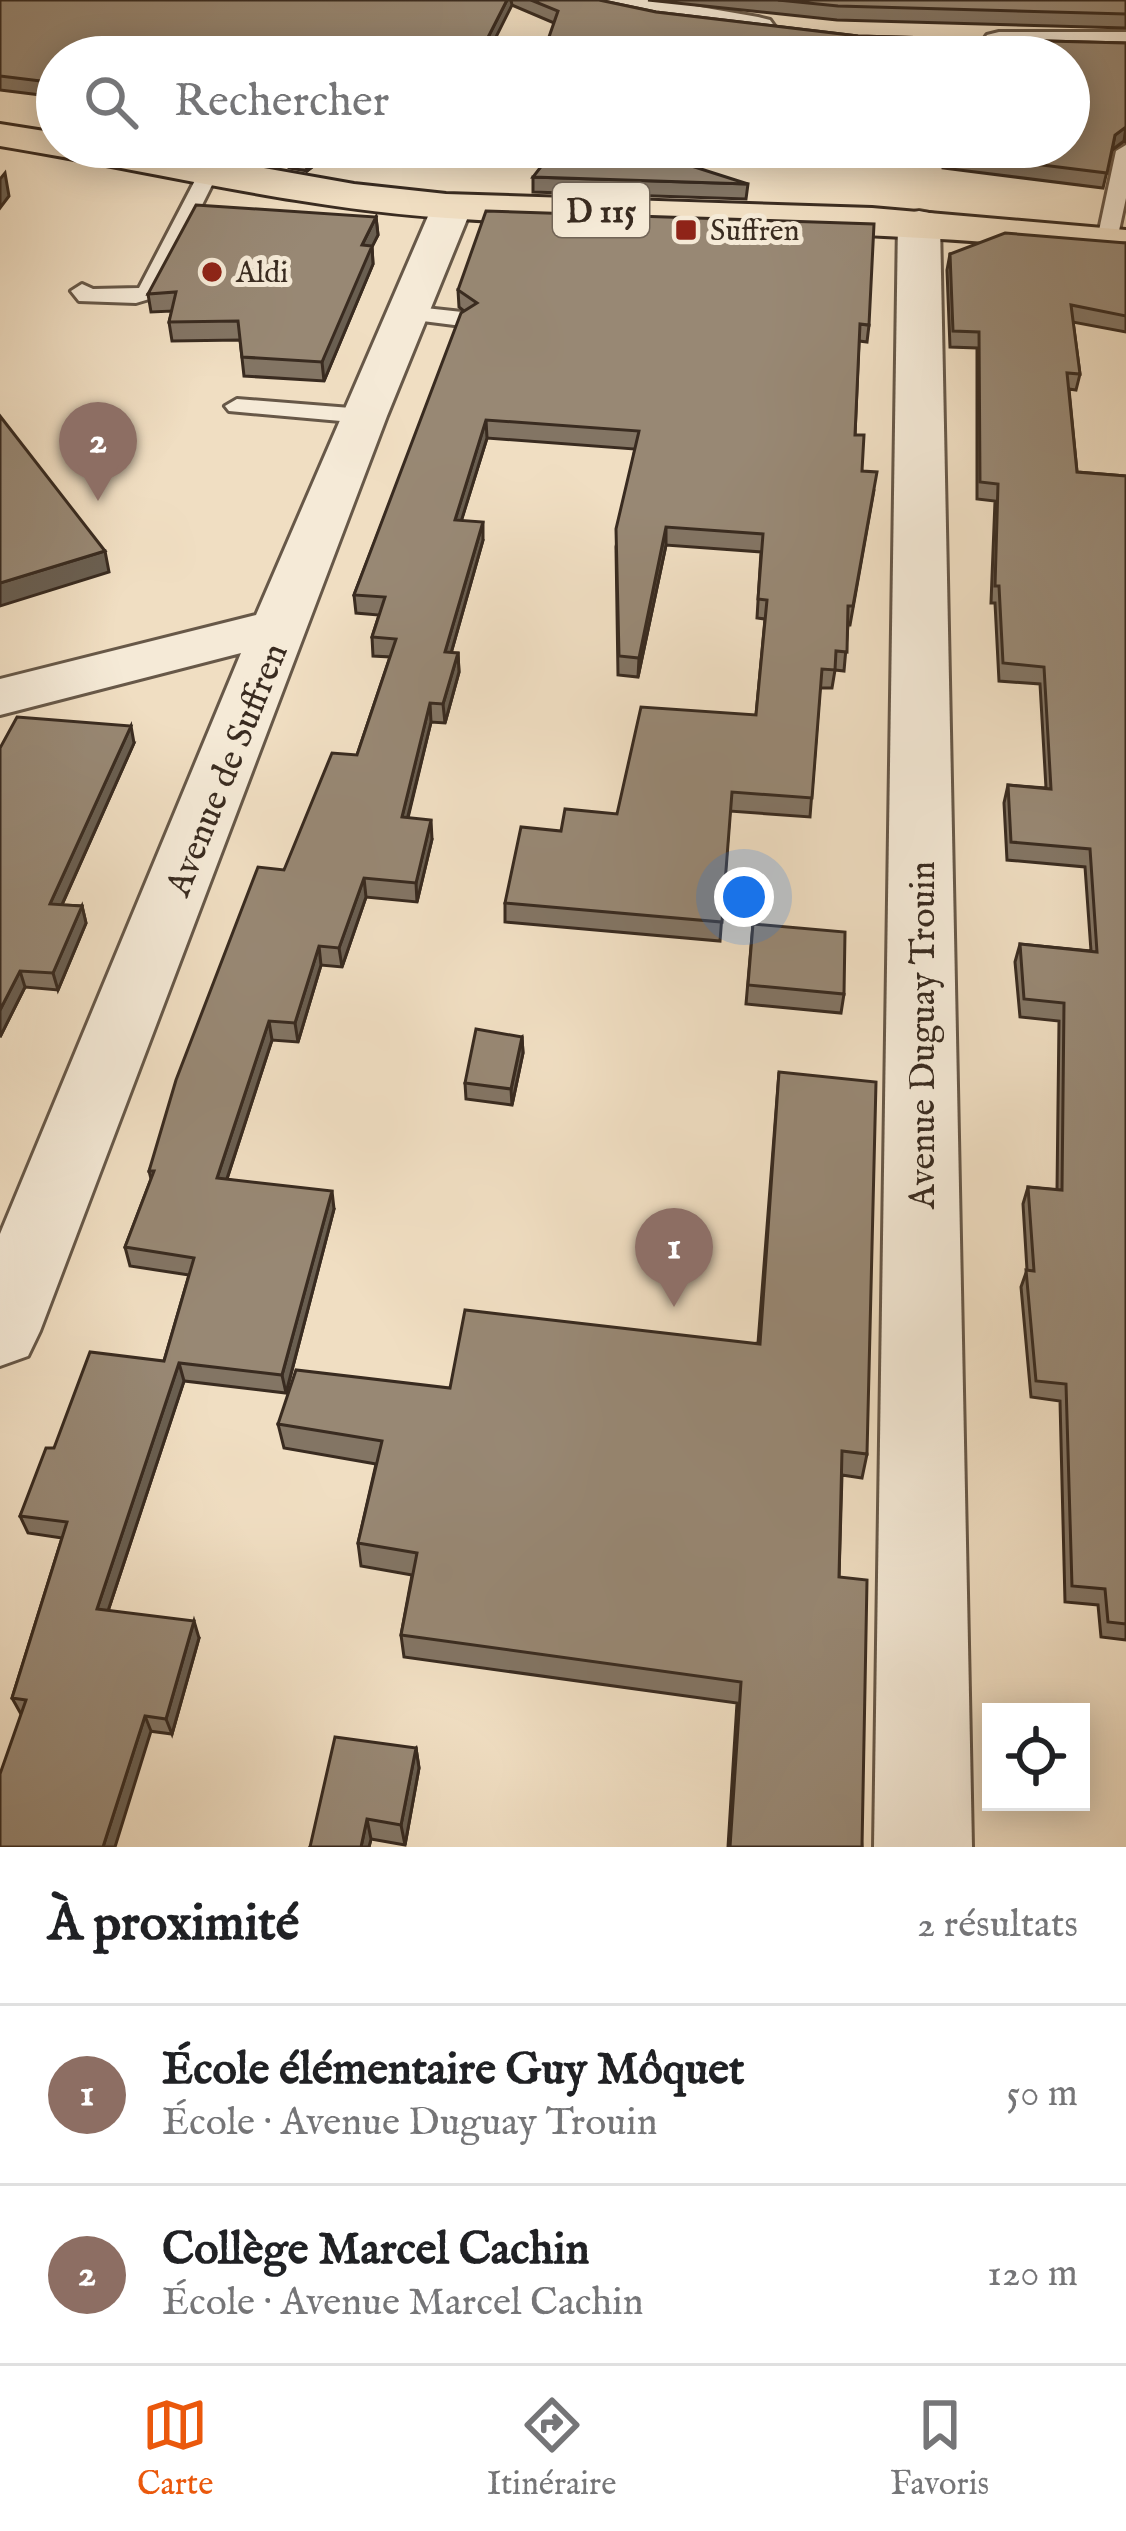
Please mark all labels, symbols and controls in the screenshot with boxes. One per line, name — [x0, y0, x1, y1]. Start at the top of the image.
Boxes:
search box — [36, 36, 1090, 168]
icon: search — [78, 69, 144, 135]
text: Rechercher — [174, 74, 389, 131]
road number: D 115 — [553, 183, 649, 237]
place label: Suffren — [710, 213, 800, 251]
marker: Suffren — [673, 217, 699, 243]
place label: Aldi — [235, 255, 288, 293]
marker: Aldi — [199, 259, 225, 285]
pin: 2 — [59, 402, 137, 501]
street label: Avenue de Suffren — [156, 637, 299, 904]
street label: Avenue Duguay Trouin — [901, 861, 947, 1210]
your location — [714, 867, 774, 927]
pin: 1 — [635, 1208, 713, 1307]
map controls — [982, 1703, 1090, 1811]
button: locate — [982, 1703, 1090, 1811]
text: À proximité — [48, 1893, 299, 1958]
text: 2 résultats — [917, 1901, 1078, 1950]
text: École élémentaire Guy Môquet — [162, 2042, 744, 2099]
text: 1 — [80, 2070, 94, 2119]
text: 50 m — [1006, 2070, 1078, 2119]
text: École · Avenue Duguay Trouin — [162, 2099, 657, 2148]
text: Collège Marcel Cachin — [162, 2222, 590, 2279]
text: 2 — [78, 2250, 96, 2299]
text: 120 m — [987, 2250, 1078, 2299]
text: École · Avenue Marcel Cachin — [162, 2279, 643, 2328]
tab: Carte — [137, 2392, 213, 2506]
tab: Itinéraire — [487, 2392, 616, 2506]
tab: Favoris — [890, 2392, 989, 2506]

